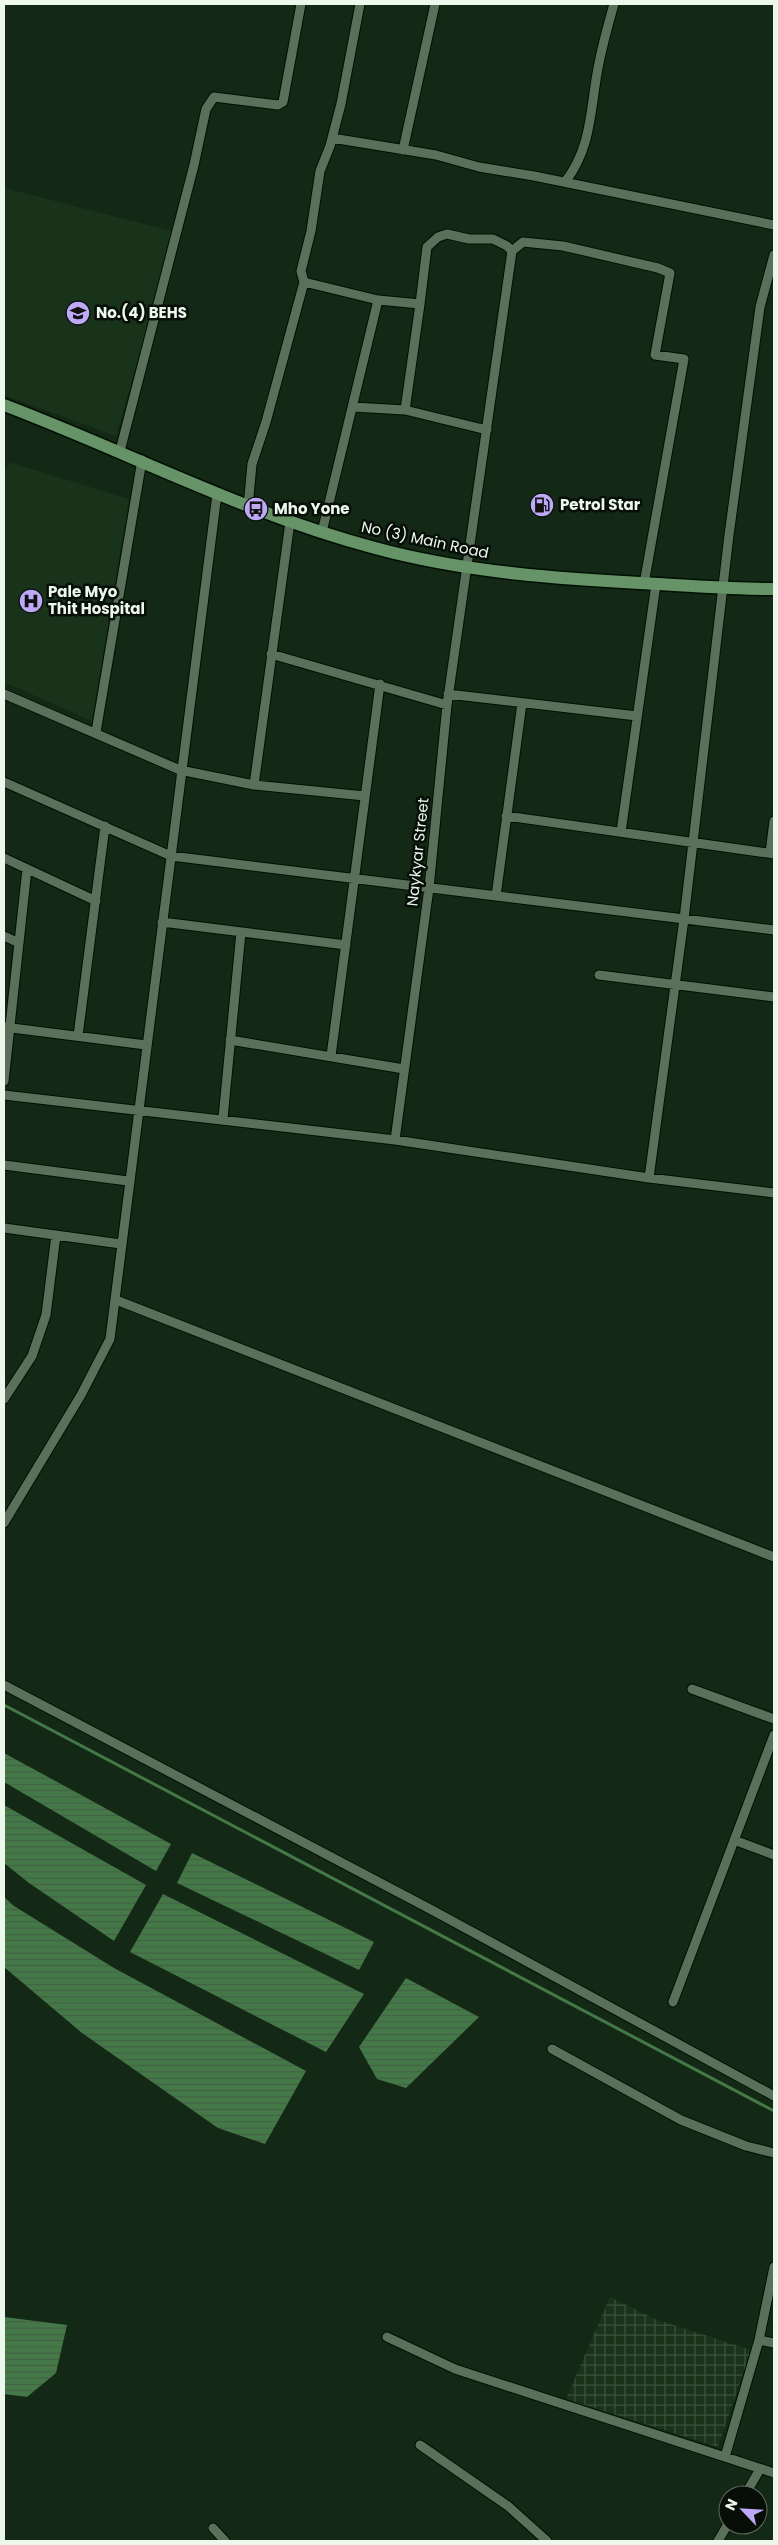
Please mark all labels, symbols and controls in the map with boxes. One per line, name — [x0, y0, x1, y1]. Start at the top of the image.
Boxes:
school or university icon: No.(4) BEHS — [65, 300, 91, 326]
place label: No.(4) BEHS — [96, 302, 187, 323]
fuel station icon: Petrol Star — [529, 492, 555, 518]
place label: Petrol Star — [560, 494, 641, 515]
bus stop icon: Mho Yone — [243, 496, 269, 522]
place label: Mho Yone — [274, 498, 350, 519]
street label: No (3) Main Road — [359, 516, 491, 563]
place label: Pale Myo Thit Hospital — [48, 581, 145, 619]
hospital icon: Pale Myo Thit Hospital — [18, 588, 44, 614]
street label: Naykyar Street — [401, 797, 434, 907]
north arrow — [718, 2485, 768, 2535]
text: N — [720, 2496, 743, 2514]

